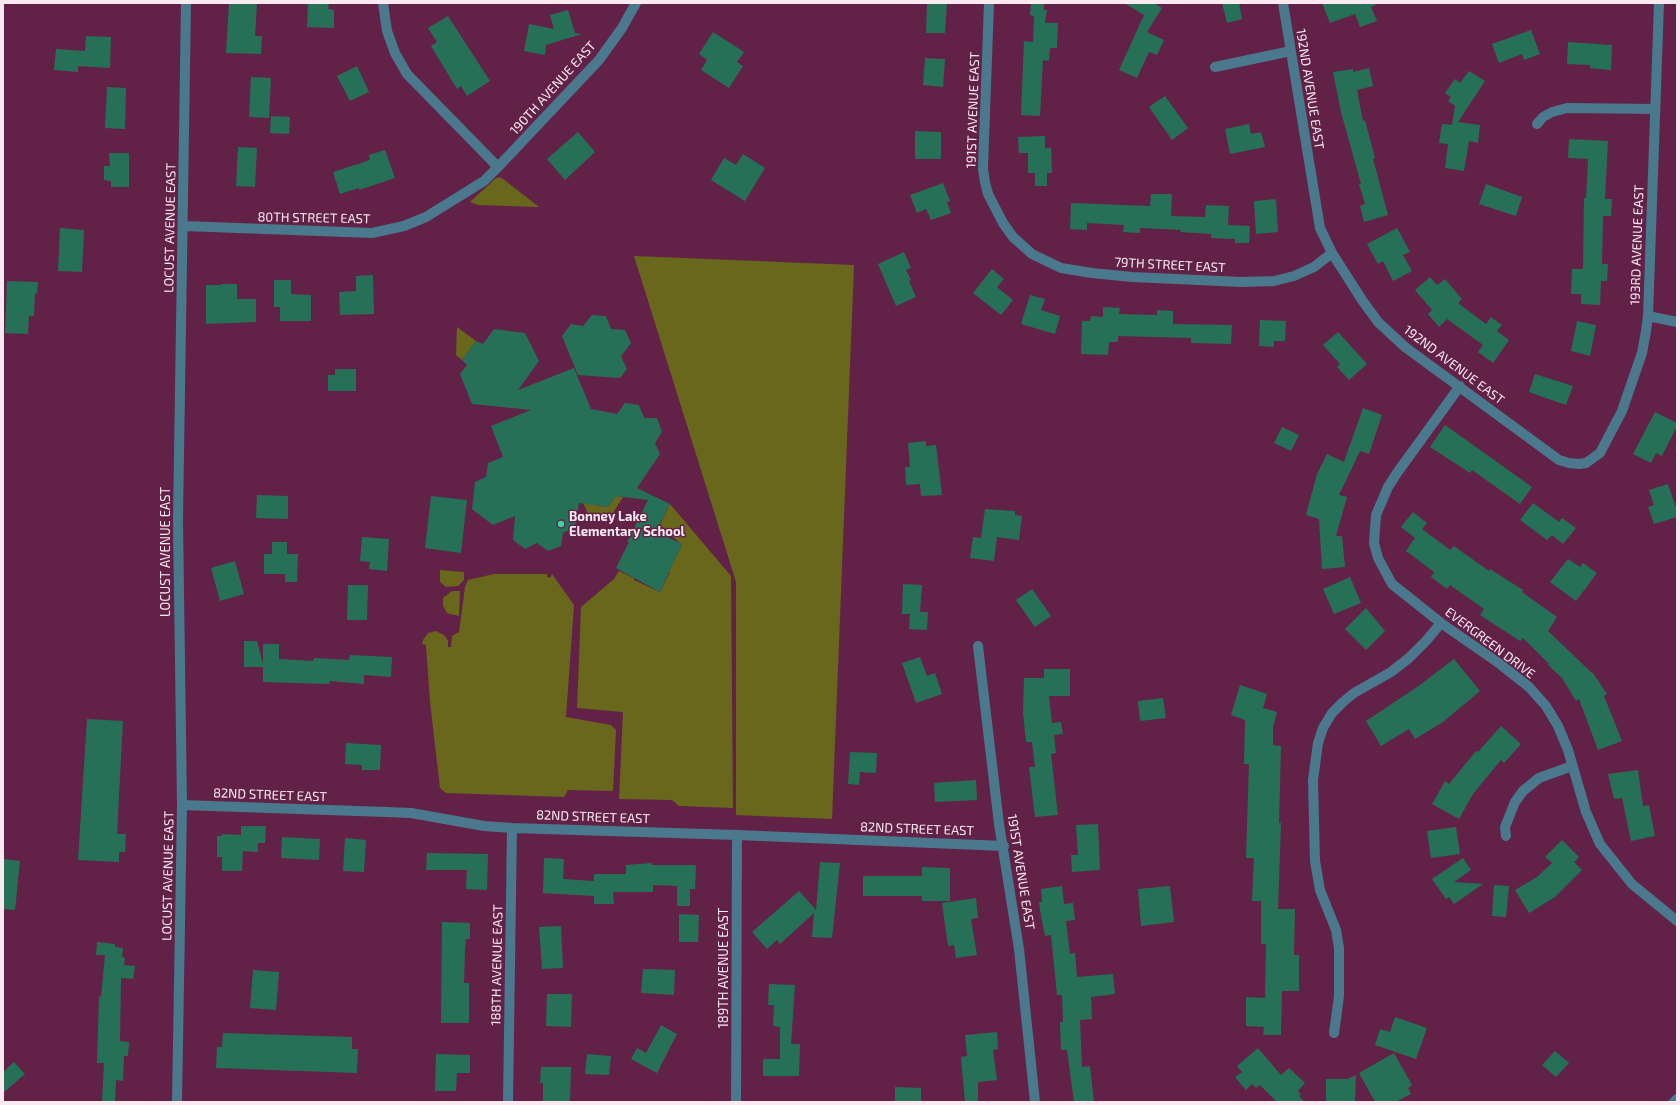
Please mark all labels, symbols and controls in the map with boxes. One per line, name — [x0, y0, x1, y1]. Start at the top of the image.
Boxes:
street label: 192ND AVENUE EAST — [1293, 28, 1327, 150]
street label: 190TH AVENUE EAST — [507, 38, 599, 138]
street label: 191ST AVENUE EAST — [963, 51, 983, 169]
street label: LOCUST AVENUE EAST — [161, 163, 179, 293]
street label: 193RD AVENUE EAST — [1627, 185, 1647, 305]
street label: 80TH STREET EAST — [257, 209, 371, 227]
street label: 79TH STREET EAST — [1114, 254, 1226, 276]
street label: 192ND AVENUE EAST — [1401, 322, 1507, 408]
street label: LOCUST AVENUE EAST — [158, 487, 174, 617]
place label: Bonney Lake Elementary School — [569, 509, 685, 540]
marker: Bonney Lake Elementary School — [556, 519, 566, 529]
street label: EVERGREEN DRIVE — [1442, 604, 1538, 682]
street label: 82ND STREET EAST — [213, 785, 327, 805]
street label: 82ND STREET EAST — [536, 807, 650, 827]
street label: LOCUST AVENUE EAST — [159, 811, 177, 941]
street label: 191ST AVENUE EAST — [1004, 813, 1038, 931]
street label: 82ND STREET EAST — [860, 819, 974, 839]
street label: 188TH AVENUE EAST — [488, 904, 506, 1026]
street label: 189TH AVENUE EAST — [716, 908, 732, 1028]

